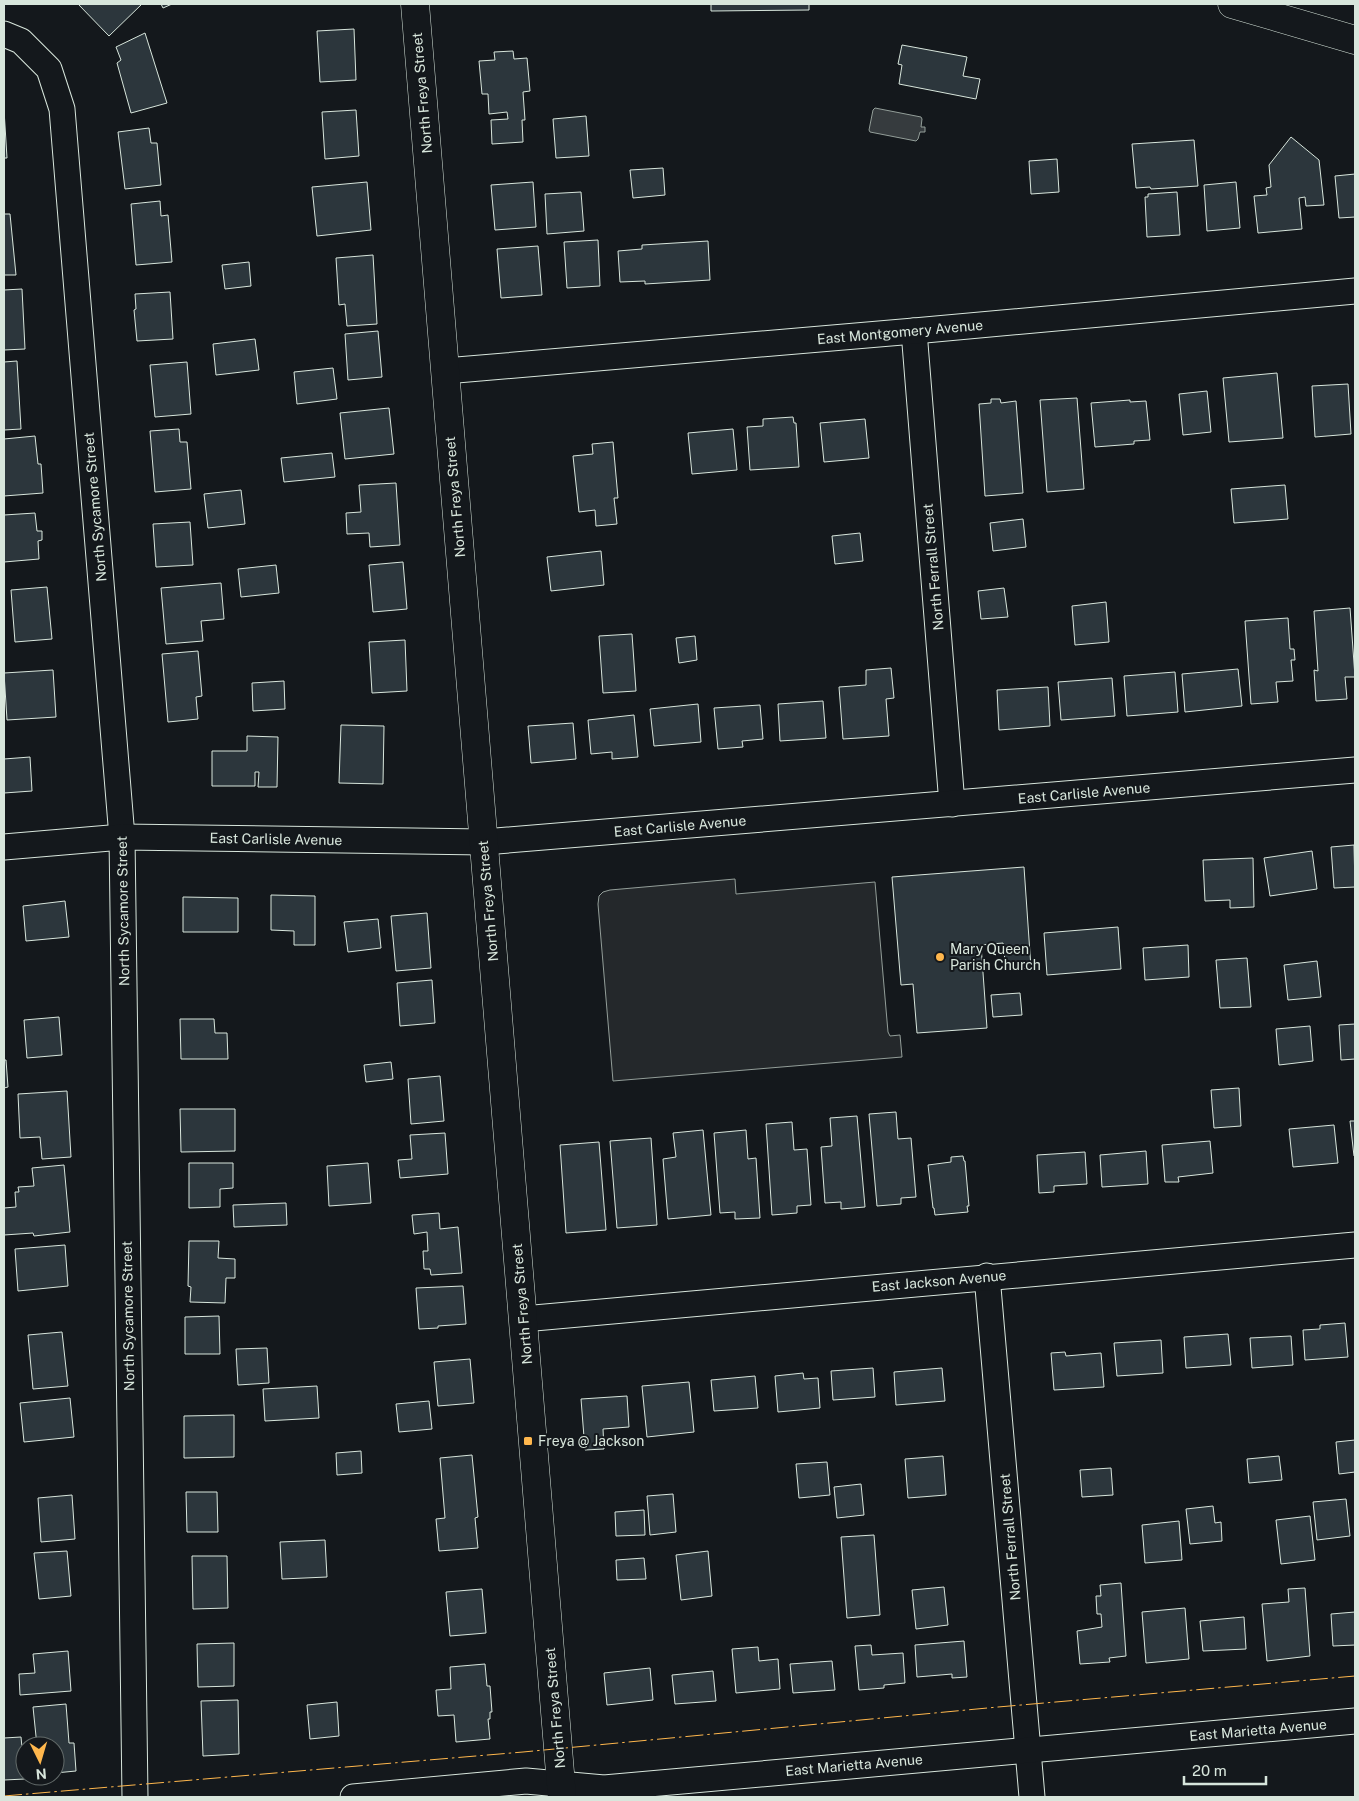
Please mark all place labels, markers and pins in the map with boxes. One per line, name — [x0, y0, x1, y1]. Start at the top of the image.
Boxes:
place label: Mary Queen Parish Church — [950, 941, 1041, 973]
marker: Mary Queen Parish Church — [934, 951, 946, 963]
place label: Freya @ Jackson — [538, 1433, 644, 1449]
marker: Freya @ Jackson — [522, 1435, 534, 1447]

